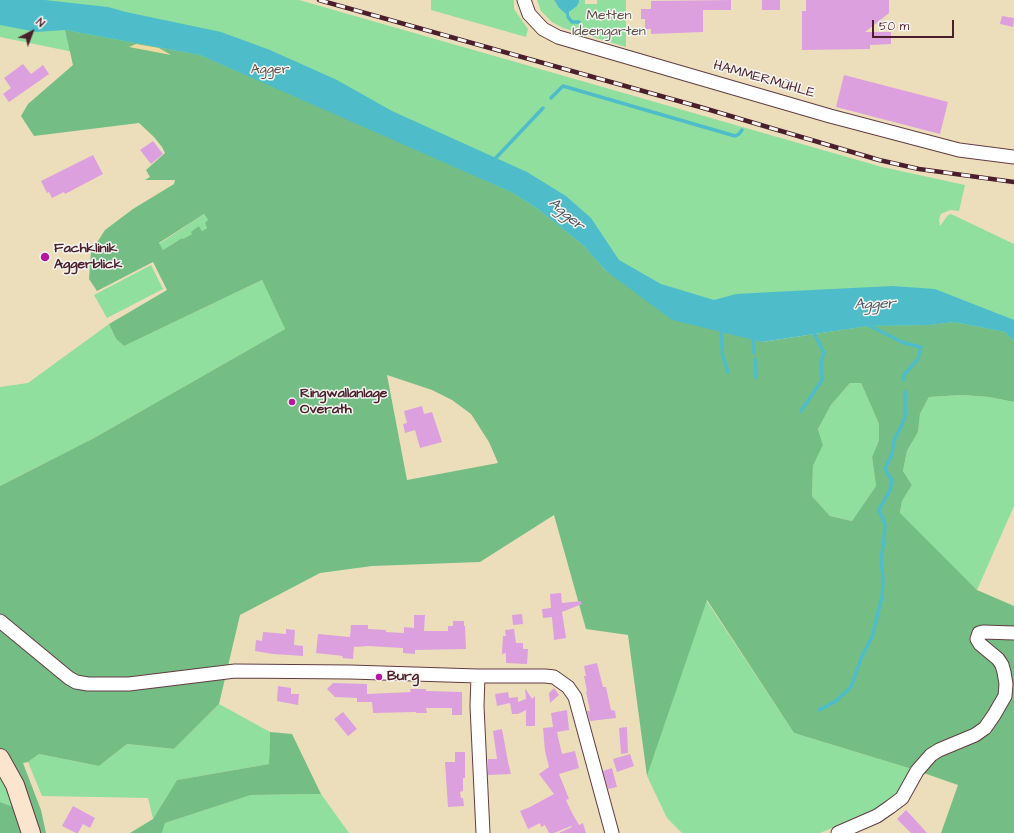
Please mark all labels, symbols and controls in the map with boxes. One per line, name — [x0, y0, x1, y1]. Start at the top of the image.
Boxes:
park label: Metten Ideengarten — [572, 8, 646, 40]
north arrow — [12, 12, 52, 52]
scale bar — [874, 12, 956, 38]
text: N — [33, 15, 48, 31]
text: 50 m — [879, 18, 909, 35]
street label: HAMMERMÜHLE — [711, 57, 817, 103]
park label: Agger — [251, 62, 289, 78]
water label: Agger — [544, 195, 588, 235]
place label: Fachklinik Aggerblick — [54, 241, 122, 274]
marker: Fachklinik Aggerblick — [39, 251, 51, 263]
water label: Agger — [854, 295, 896, 315]
place label: Ringwallanlage Overath — [300, 386, 387, 418]
marker: Ringwallanlage Overath — [287, 397, 297, 407]
place label: Burg — [387, 669, 419, 685]
marker: Burg — [374, 672, 384, 682]

